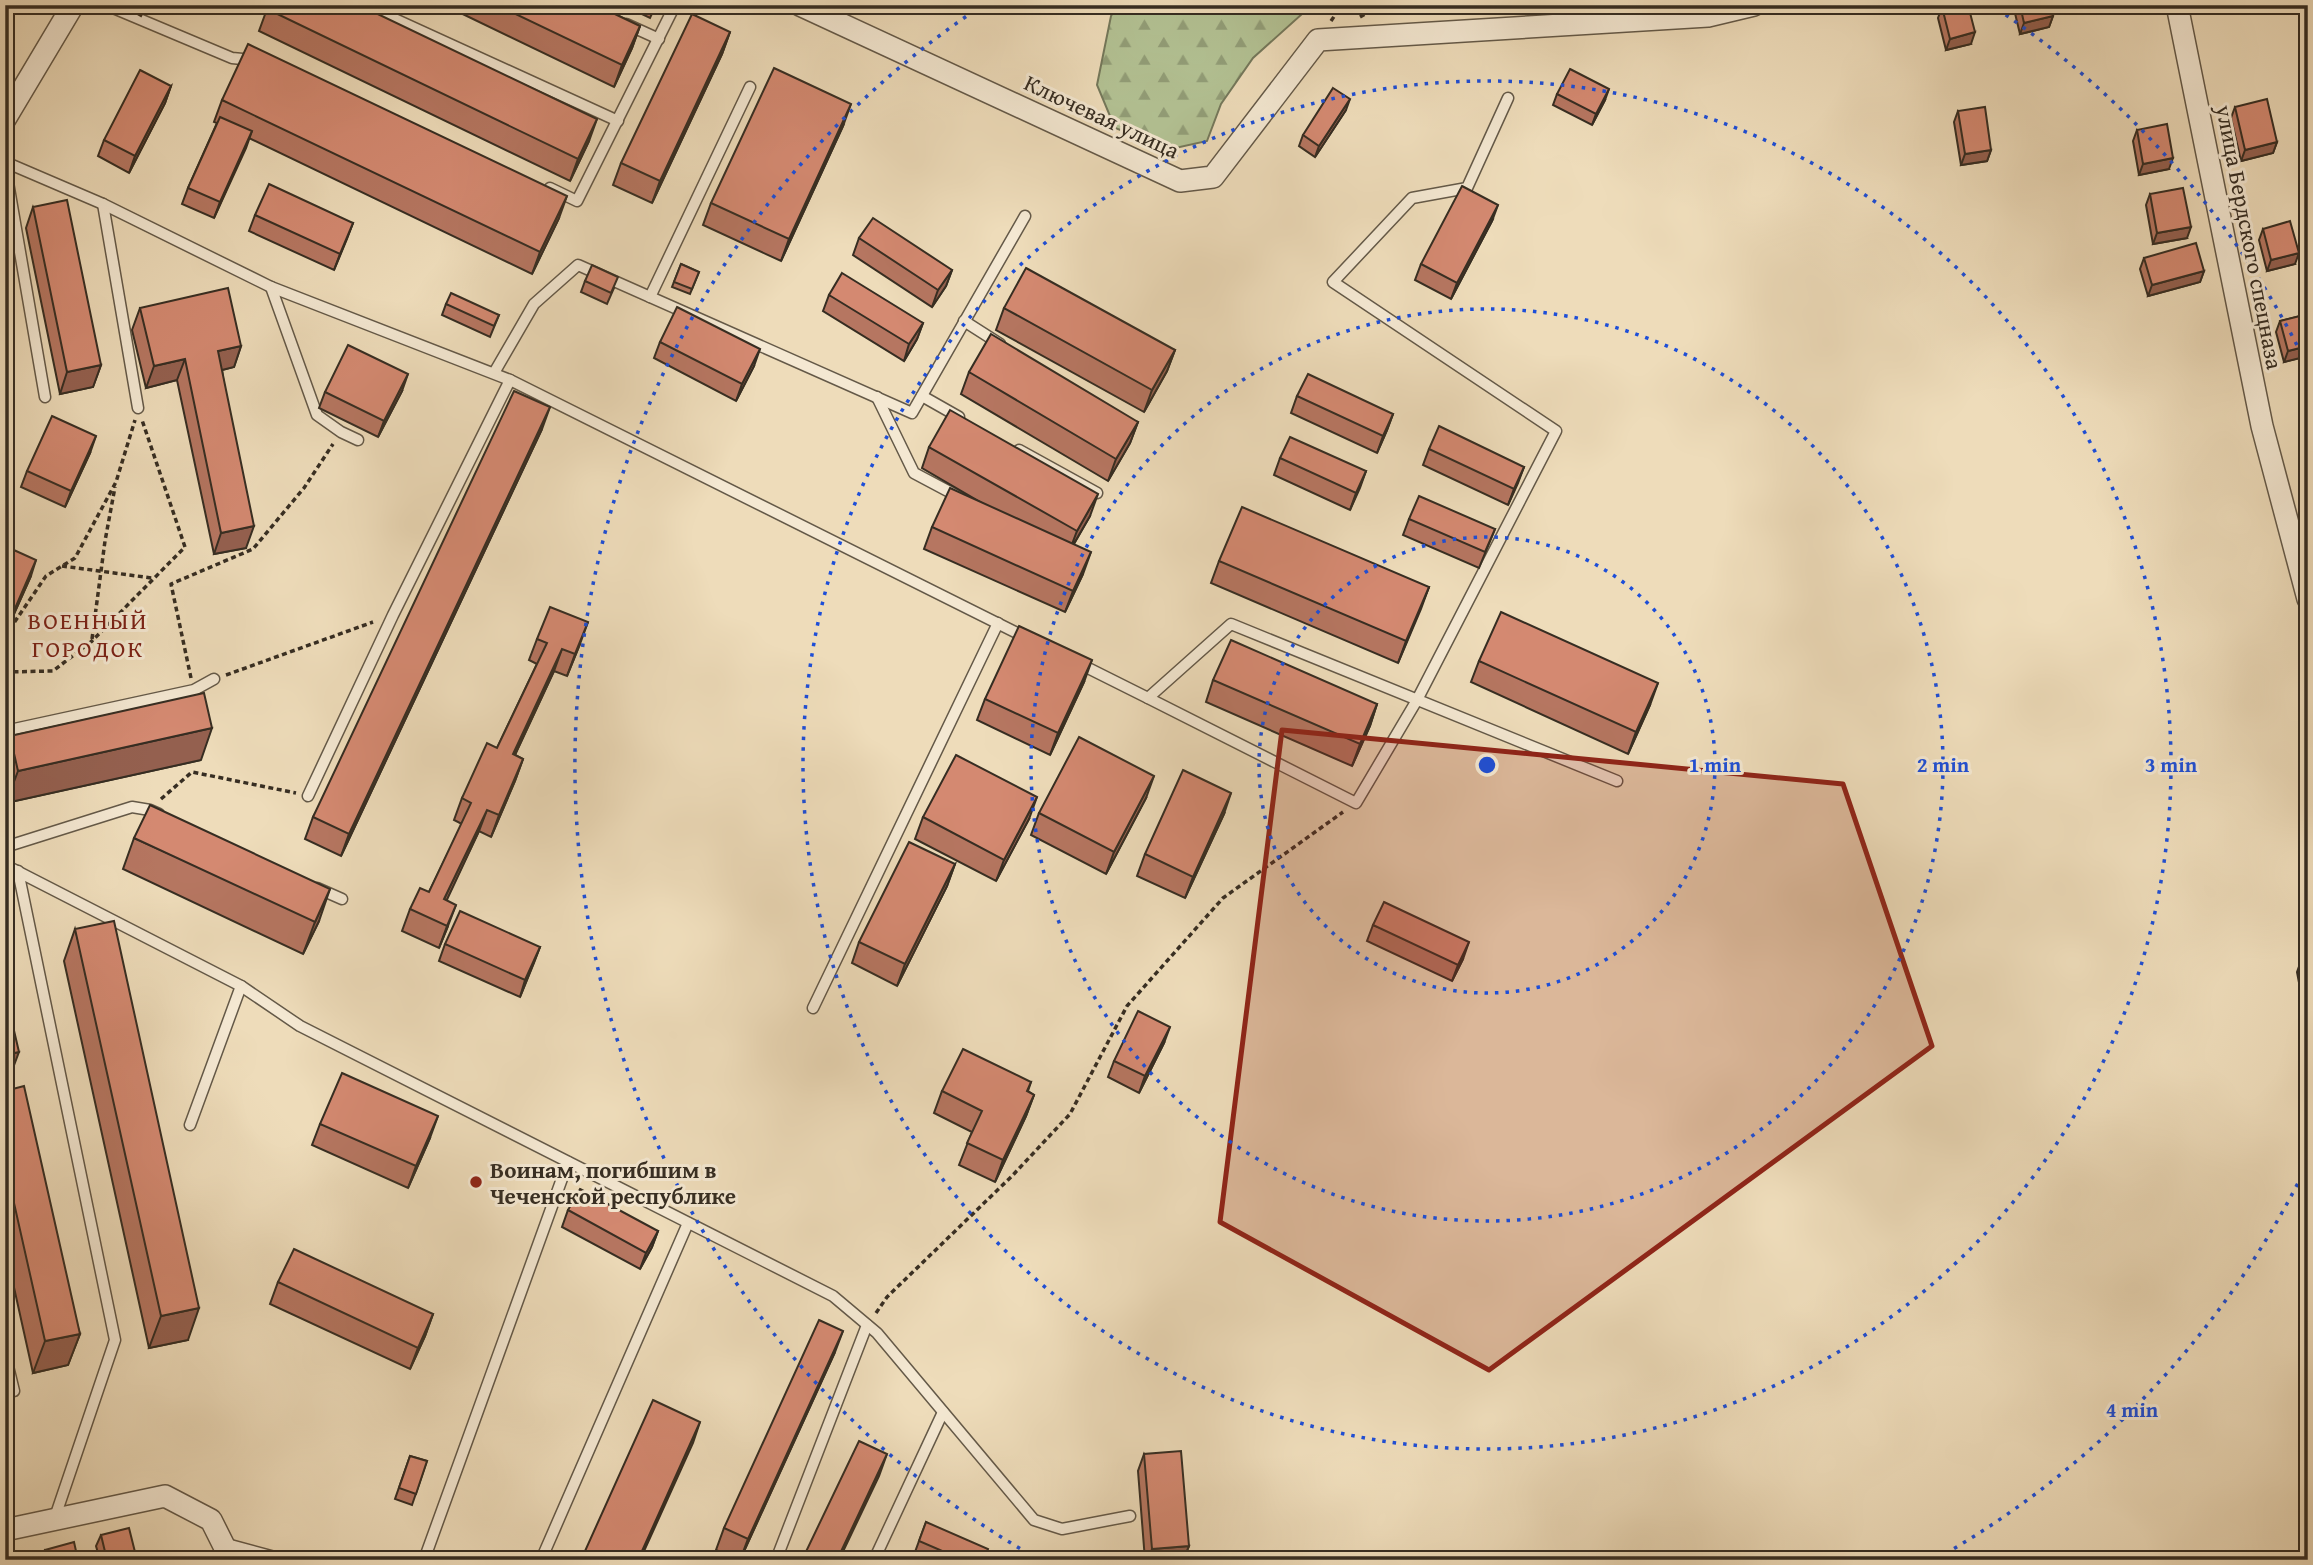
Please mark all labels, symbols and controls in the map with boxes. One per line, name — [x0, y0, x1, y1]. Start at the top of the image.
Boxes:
street label: Ключевая улица — [1019, 66, 1185, 166]
street label: улица Бердского спецназа — [2208, 101, 2292, 372]
district label: ВОЕННЫЙ ГОРОДОК — [28, 603, 148, 666]
text: 1 min — [1689, 749, 1742, 780]
text: 2 min — [1917, 749, 1970, 780]
text: 3 min — [2145, 749, 2198, 780]
centre of rings — [1475, 753, 1499, 777]
place label: Воинам, погибшим в Чеченской республике — [490, 1153, 736, 1212]
marker: Воинам, погибшим в Чеченской республике — [468, 1174, 484, 1190]
text: 4 min — [2106, 1394, 2159, 1425]

